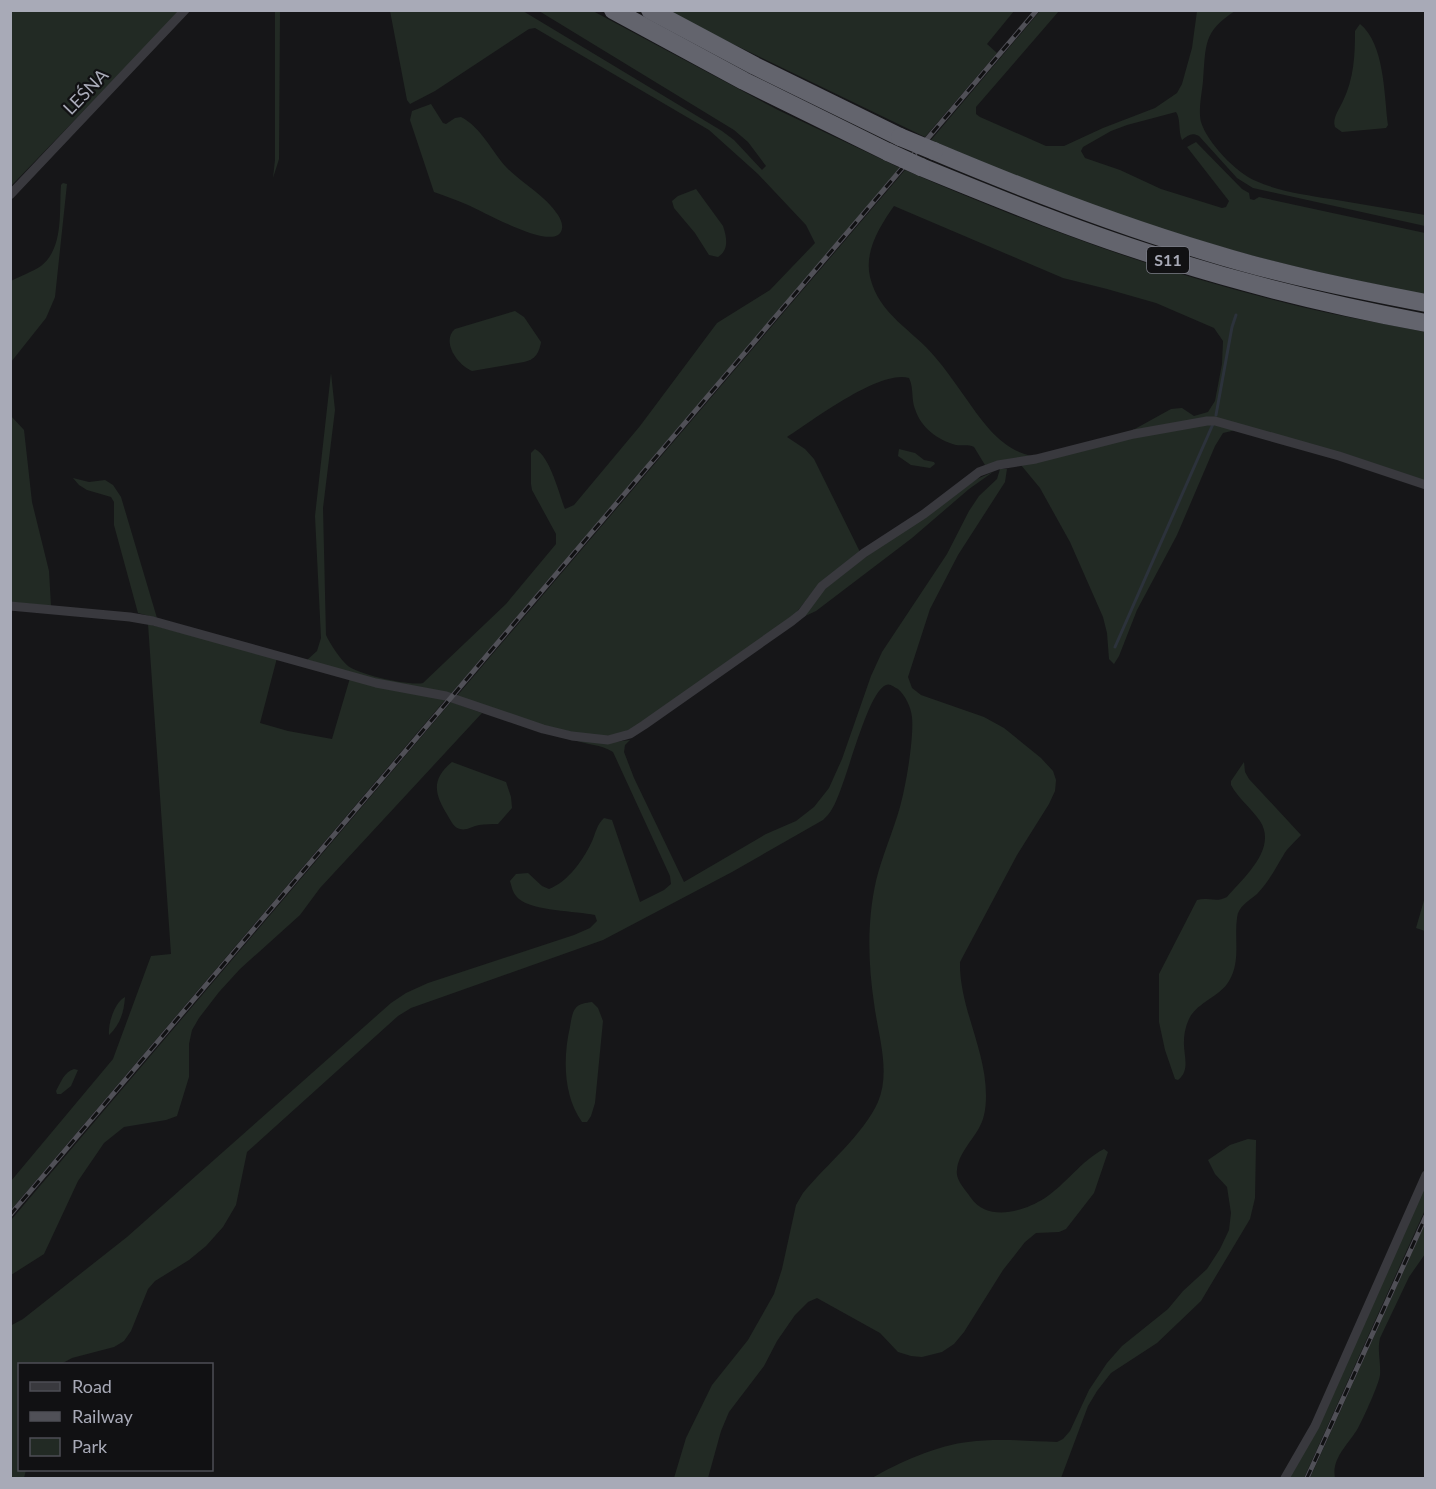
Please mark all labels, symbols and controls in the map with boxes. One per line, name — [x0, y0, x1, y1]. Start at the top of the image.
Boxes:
street label: LEŚNA — [58, 63, 113, 119]
road number: S11 — [1147, 247, 1189, 273]
legend — [18, 1363, 213, 1471]
text: Road — [72, 1375, 112, 1397]
text: Railway — [72, 1405, 133, 1427]
text: Park — [72, 1435, 108, 1457]

